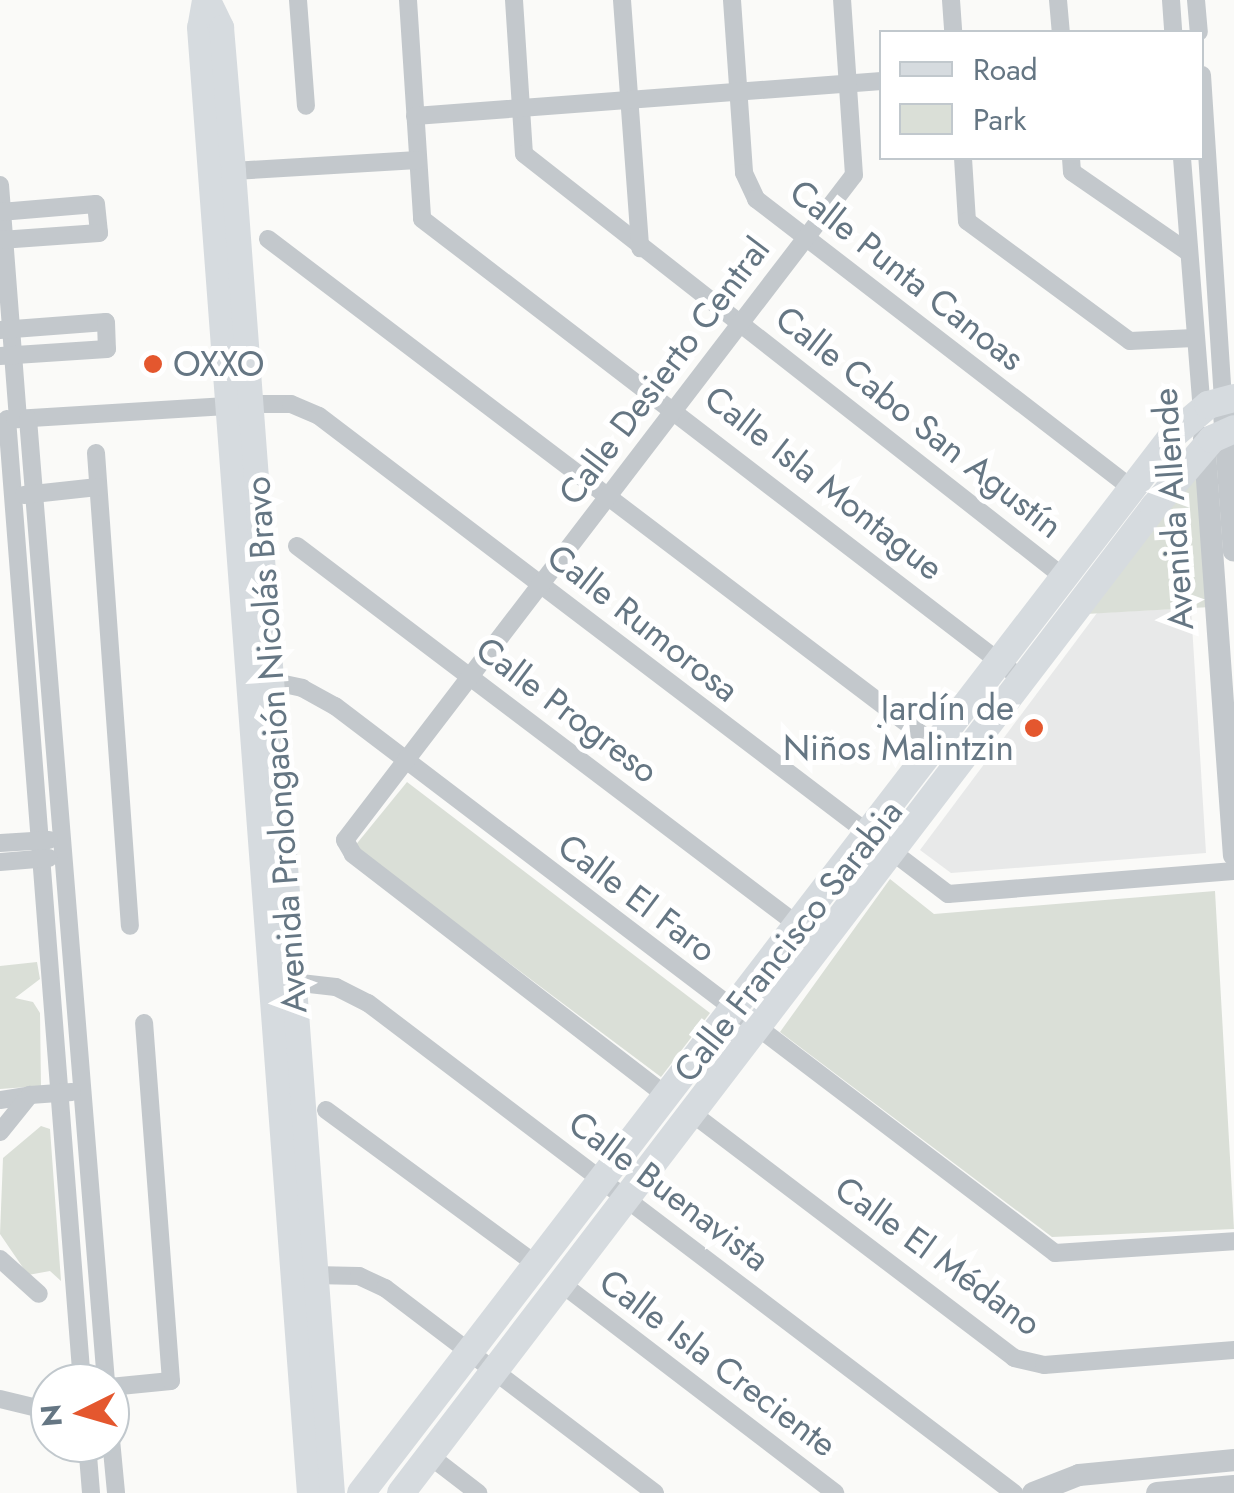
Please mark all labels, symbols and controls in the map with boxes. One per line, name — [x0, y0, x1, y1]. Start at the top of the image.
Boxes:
legend — [879, 30, 1204, 160]
text: Road — [973, 48, 1038, 91]
text: Park — [973, 98, 1026, 141]
street label: Calle Punta Canoas — [782, 171, 1032, 379]
street label: Calle Desierto Central — [550, 229, 778, 513]
street label: Calle Cabo San Agustín — [767, 297, 1071, 547]
place label: OXXO — [173, 343, 264, 385]
marker: OXXO — [142, 353, 164, 375]
street label: Calle Isla Montague — [696, 377, 952, 589]
street label: Avenida Allende — [1144, 387, 1202, 631]
street label: Avenida Prolongación Nicolás Bravo — [236, 475, 316, 1015]
street label: Calle Rumorosa — [539, 535, 747, 711]
street label: Calle Progreso — [468, 628, 666, 792]
place label: Jardín de Niños Malintzin — [783, 687, 1014, 769]
marker: Jardín de Niños Malintzin — [1023, 717, 1045, 739]
street label: Calle Francisco Sarabia — [665, 792, 911, 1090]
street label: Calle El Faro — [550, 825, 724, 971]
street label: Calle Buenavista — [560, 1102, 778, 1280]
street label: Calle El Médano — [827, 1167, 1049, 1345]
street label: Calle Isla Creciente — [591, 1260, 845, 1466]
north arrow — [30, 1363, 130, 1463]
text: N — [30, 1403, 73, 1428]

